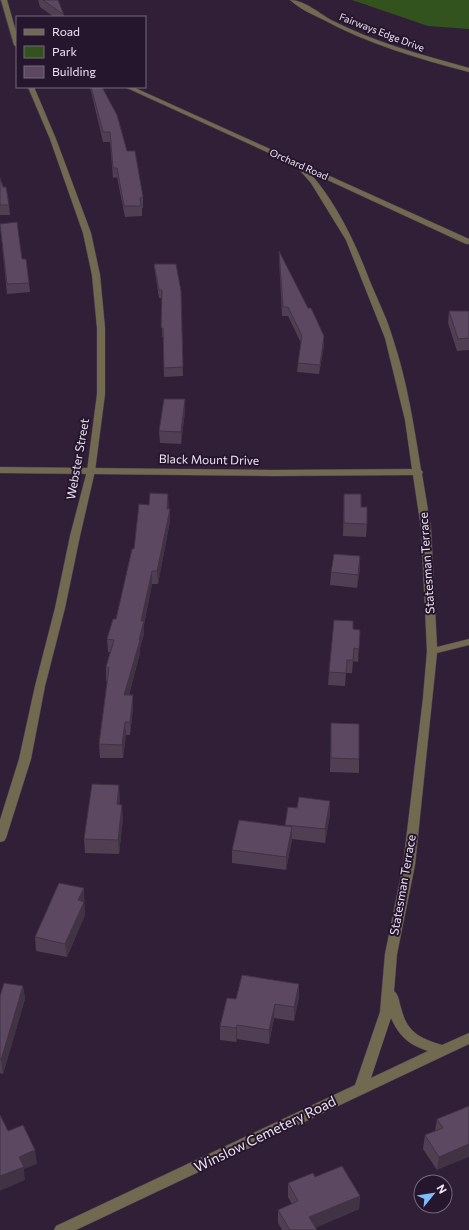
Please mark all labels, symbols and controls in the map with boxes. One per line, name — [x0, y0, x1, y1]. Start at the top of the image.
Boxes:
street label: Fairways Edge Drive — [338, 10, 426, 54]
legend — [16, 16, 146, 88]
text: Road — [52, 24, 80, 38]
text: Park — [52, 44, 78, 58]
text: Building — [52, 64, 96, 78]
street label: Orchard Road — [268, 146, 330, 182]
street label: Webster Street — [63, 417, 91, 501]
street label: Black Mount Drive — [159, 451, 259, 467]
street label: Statesman Terrace — [415, 512, 437, 614]
street label: Statesman Terrace — [386, 834, 418, 936]
street label: Winslow Cemetery Road — [191, 1092, 338, 1175]
north arrow — [413, 1174, 453, 1214]
text: N — [434, 1182, 450, 1196]

